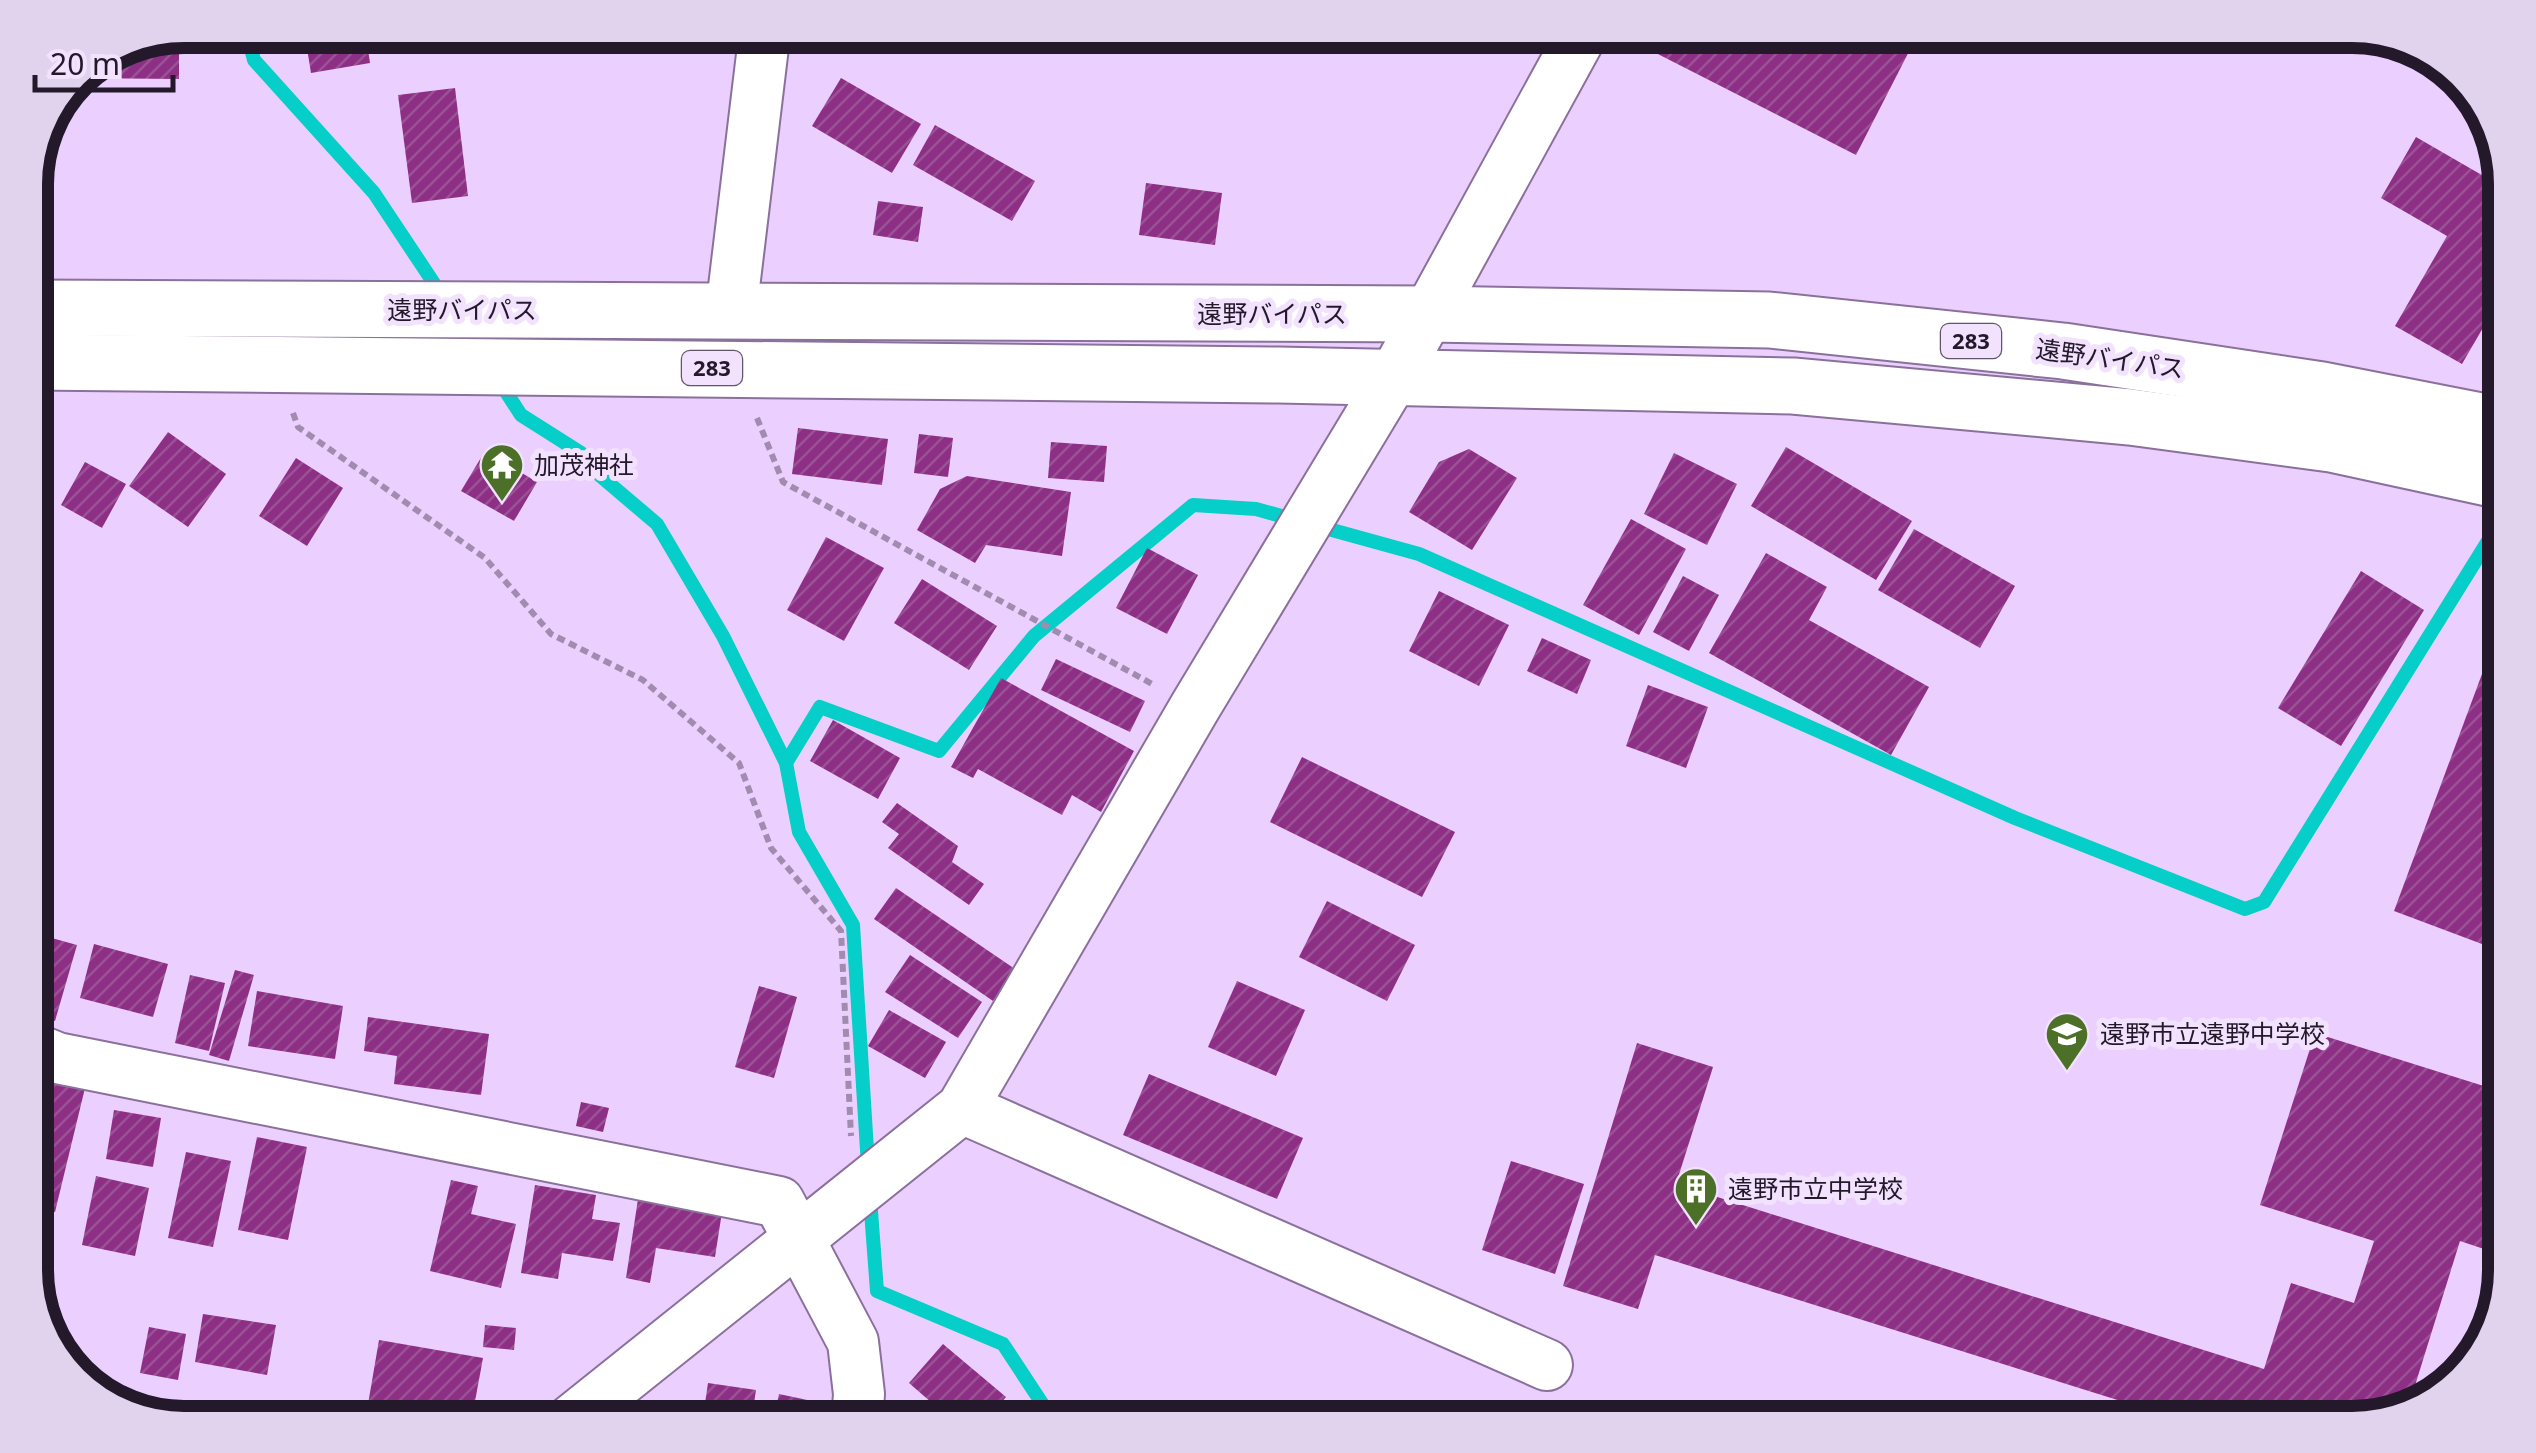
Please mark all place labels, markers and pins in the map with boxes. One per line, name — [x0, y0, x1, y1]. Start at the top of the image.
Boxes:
temple icon: 加茂神社 — [479, 442, 525, 503]
place label: 加茂神社 — [534, 447, 634, 481]
school or university icon: 遠野市立遠野中学校 — [2044, 1011, 2090, 1072]
place label: 遠野市立遠野中学校 — [2100, 1016, 2325, 1050]
building icon: 遠野市立中学校 — [1673, 1166, 1719, 1227]
place label: 遠野市立中学校 — [1728, 1171, 1903, 1205]

